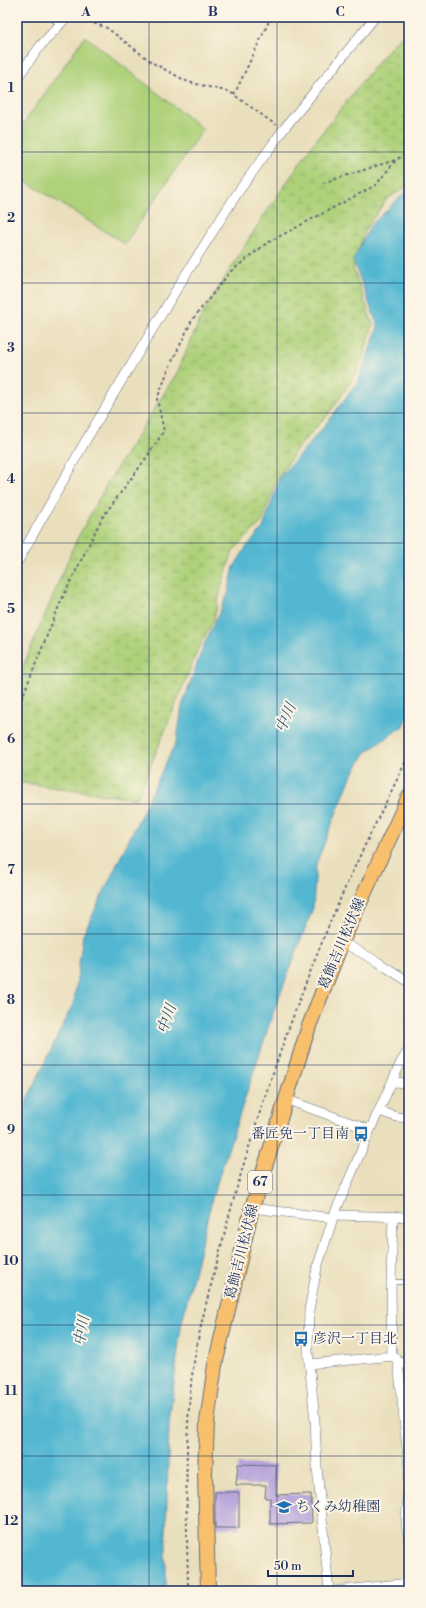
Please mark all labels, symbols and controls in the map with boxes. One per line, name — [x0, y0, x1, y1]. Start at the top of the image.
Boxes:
text: A — [80, 4, 91, 20]
text: B — [208, 4, 218, 20]
text: C — [335, 4, 345, 20]
text: 1 — [8, 80, 15, 96]
text: 2 — [7, 210, 15, 226]
text: 3 — [7, 340, 15, 356]
text: 4 — [7, 471, 16, 487]
text: 5 — [7, 601, 15, 617]
water label: 中川 — [271, 699, 302, 736]
text: 6 — [7, 731, 15, 747]
text: 7 — [7, 862, 15, 878]
street label: 葛飾吉川松伏線 — [315, 895, 369, 993]
text: 8 — [7, 992, 15, 1008]
water label: 中川 — [153, 1000, 182, 1036]
text: 9 — [7, 1122, 15, 1138]
place label: 番匠免一丁目南 — [251, 1125, 349, 1143]
bus stop icon: 番匠免一丁目南 — [352, 1125, 370, 1143]
road number: 67 — [248, 1171, 272, 1193]
street label: 葛飾吉川松伏線 — [221, 1202, 263, 1302]
text: 10 — [3, 1253, 19, 1269]
water label: 中川 — [70, 1313, 94, 1347]
bus stop icon: 彦沢一丁目北 — [292, 1330, 310, 1348]
place label: 彦沢一丁目北 — [313, 1330, 397, 1348]
text: 11 — [5, 1383, 18, 1399]
school or university icon: ちくみ幼稚園 — [275, 1498, 293, 1516]
place label: ちくみ幼稚園 — [296, 1498, 380, 1516]
text: 12 — [4, 1513, 18, 1529]
scale bar — [268, 1552, 353, 1578]
text: 50 m — [274, 1559, 302, 1574]

